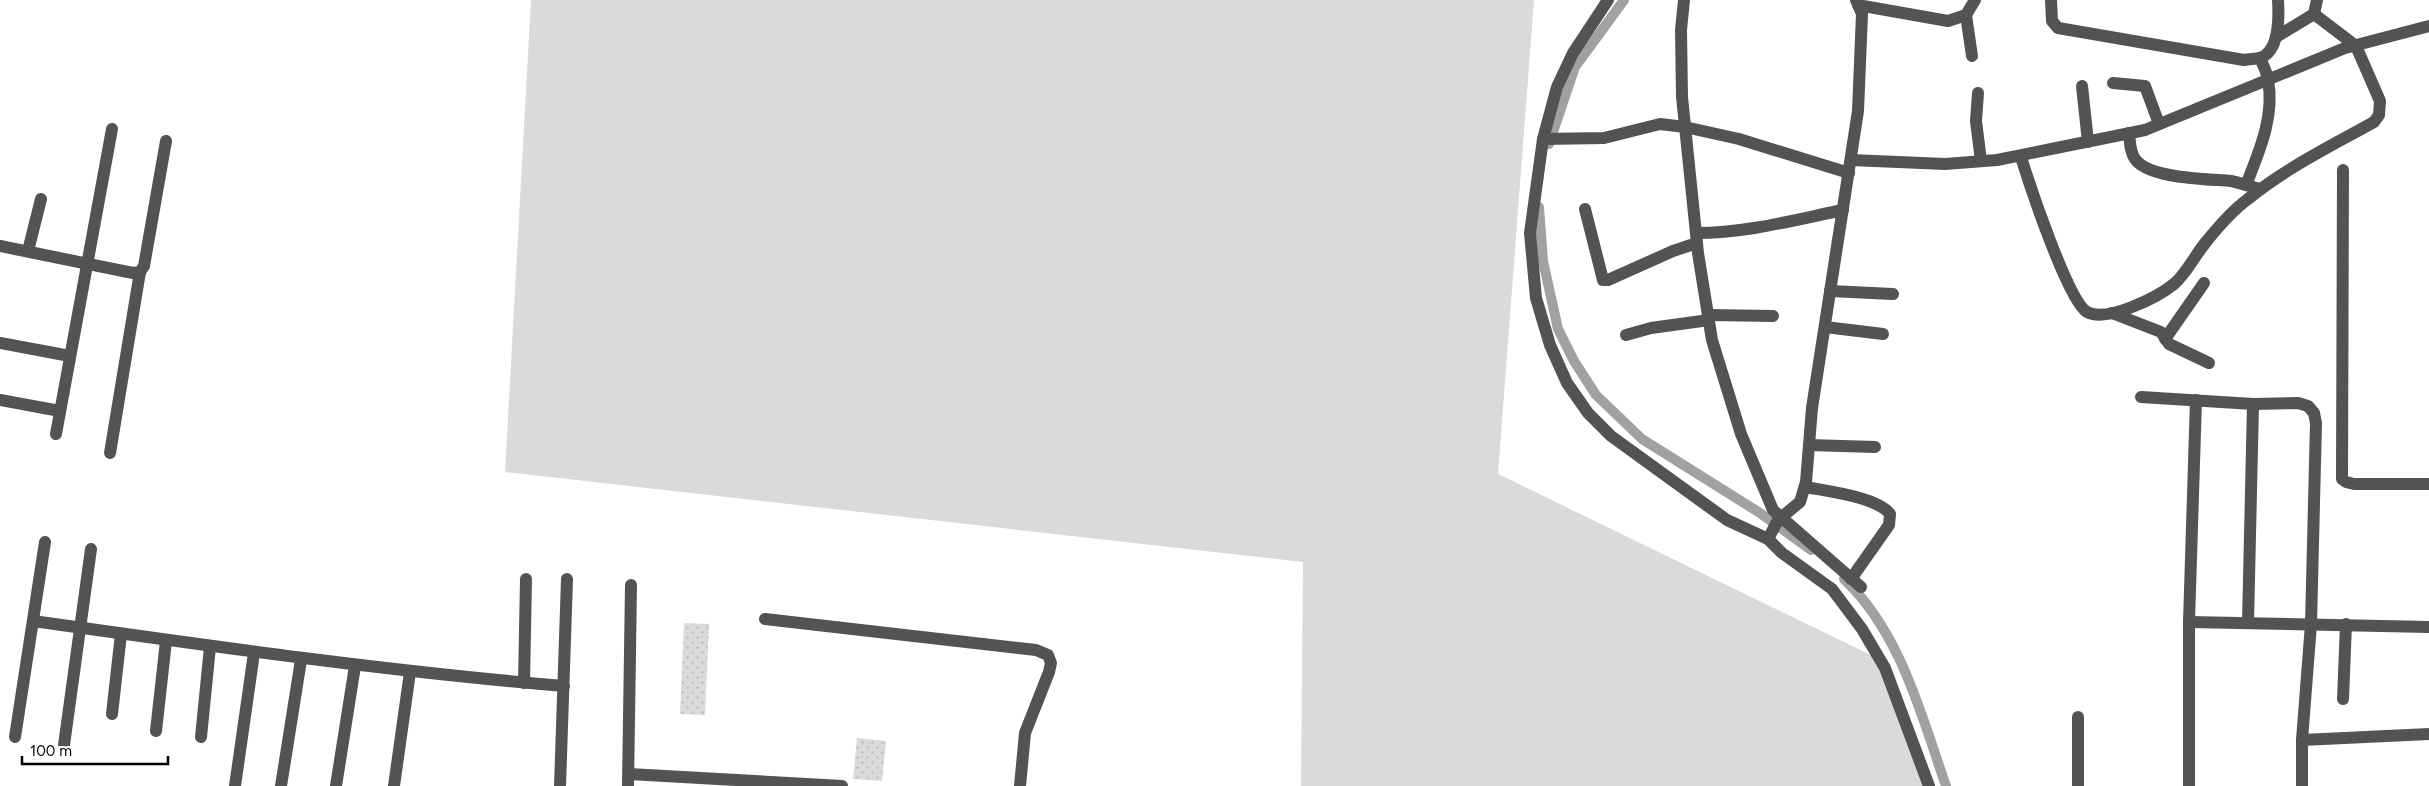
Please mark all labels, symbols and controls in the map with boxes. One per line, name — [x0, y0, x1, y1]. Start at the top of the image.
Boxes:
scale bar — [22, 734, 169, 766]
text: 100 m — [30, 742, 72, 760]

